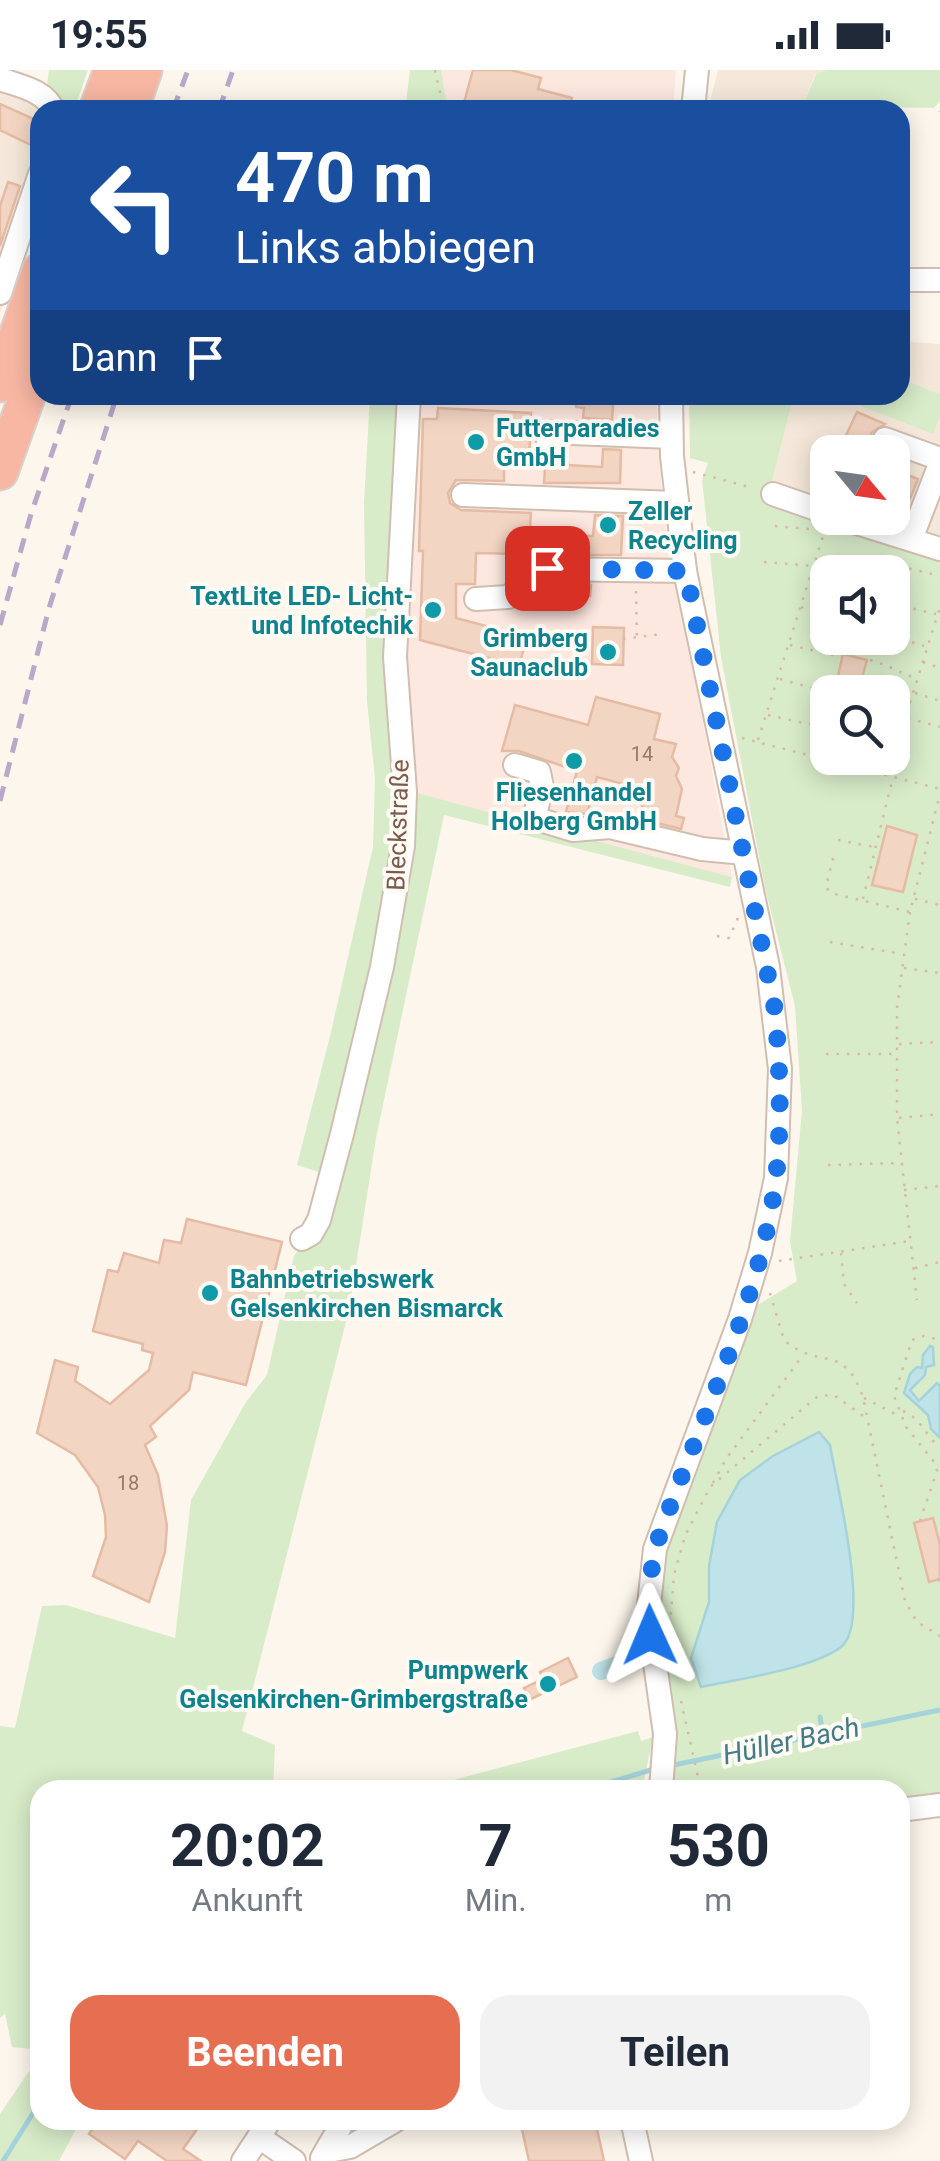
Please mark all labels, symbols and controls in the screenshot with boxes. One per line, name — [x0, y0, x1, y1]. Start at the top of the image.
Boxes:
text: 19:55 — [50, 13, 148, 57]
text: 470 m — [235, 137, 434, 219]
icon: left — [70, 140, 200, 270]
text: Links abbiegen — [235, 221, 536, 274]
icon: arrive — [178, 330, 233, 385]
text: Dann — [70, 336, 158, 380]
place label: Futterparadies GmbH — [496, 414, 660, 472]
marker: Futterparadies GmbH — [465, 431, 487, 453]
north arrow — [810, 435, 910, 535]
map controls — [810, 435, 910, 775]
place label: Zeller Recycling — [628, 497, 738, 555]
marker: Zeller Recycling — [597, 514, 619, 536]
pin — [505, 526, 590, 611]
icon: arrive — [520, 541, 575, 596]
button: sound — [810, 555, 910, 655]
place label: TextLite LED- Licht- und Infotechik — [190, 582, 414, 640]
marker: TextLite LED- Licht- und Infotechik — [422, 599, 444, 621]
place label: Grimberg Saunaclub — [470, 624, 588, 682]
marker: Grimberg Saunaclub — [597, 641, 619, 663]
button: search — [810, 675, 910, 775]
house number: 14 — [631, 742, 653, 766]
marker: Fliesenhandel Holberg GmbH — [563, 750, 585, 772]
street label: Bleckstraße — [381, 759, 415, 891]
place label: Fliesenhandel Holberg GmbH — [491, 778, 657, 836]
place label: Bahnbetriebswerk Gelsenkirchen Bismarck — [230, 1265, 504, 1323]
marker: Bahnbetriebswerk Gelsenkirchen Bismarck — [199, 1282, 221, 1304]
house number: 18 — [117, 1471, 139, 1495]
position arrow — [598, 1583, 702, 1687]
place label: Pumpwerk Gelsenkirchen-Grimbergstraße — [179, 1656, 529, 1714]
marker: Pumpwerk Gelsenkirchen-Grimbergstraße — [537, 1673, 559, 1695]
water label: Hüller Bach — [720, 1710, 862, 1772]
text: 20:02 — [170, 1810, 325, 1881]
text: 7 — [478, 1810, 513, 1881]
text: 530 — [667, 1810, 770, 1881]
text: Ankunft — [192, 1881, 303, 1919]
text: Min. — [465, 1881, 527, 1919]
text: m — [704, 1881, 732, 1919]
button: Beenden — [70, 1995, 460, 2110]
button: Teilen — [480, 1995, 870, 2110]

